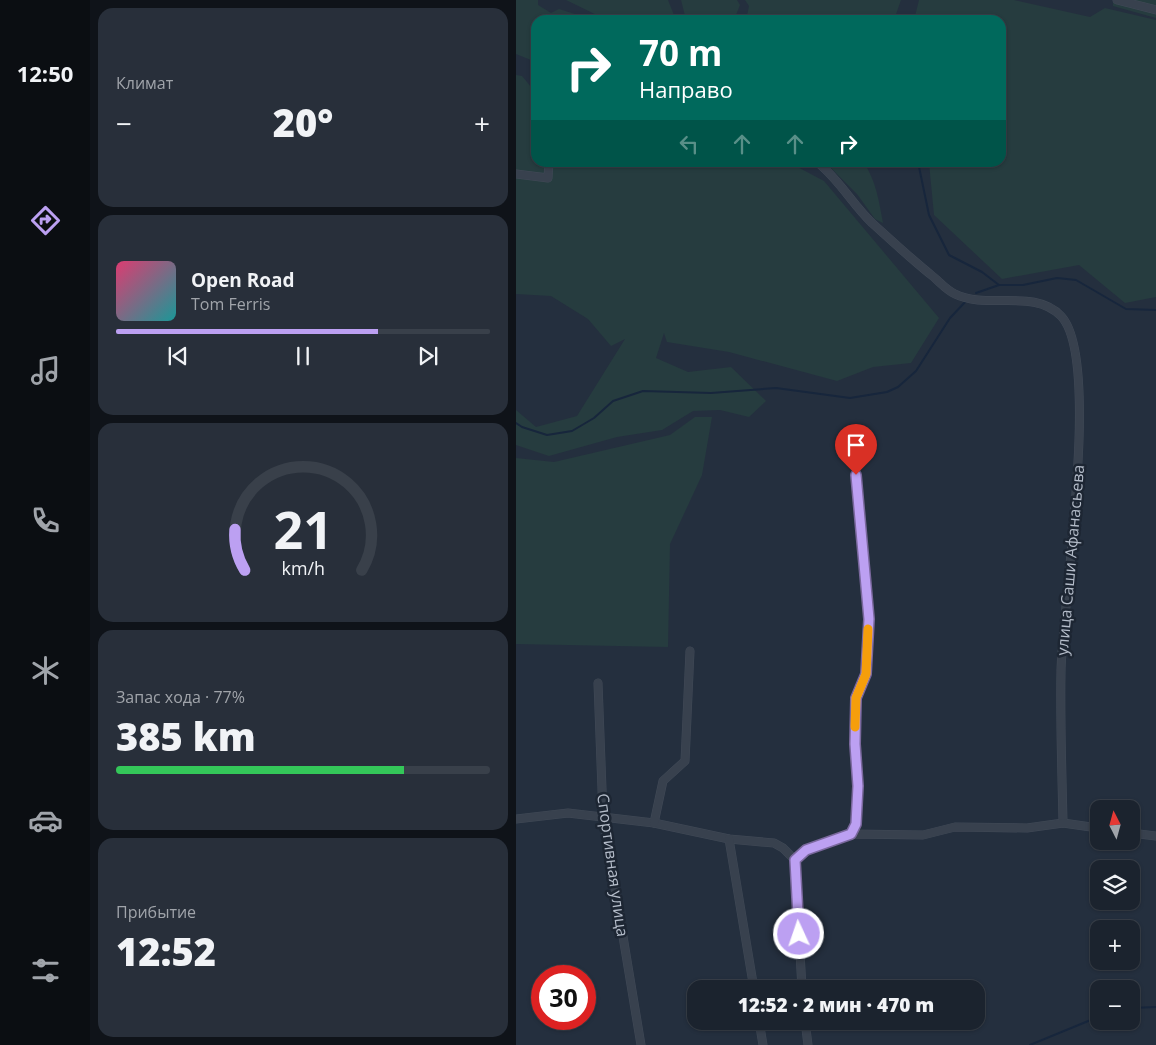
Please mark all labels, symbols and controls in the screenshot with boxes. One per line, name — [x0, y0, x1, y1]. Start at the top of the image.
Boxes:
text: 70 m — [639, 29, 722, 76]
icon: right — [556, 35, 621, 100]
text: 12:50 — [17, 58, 73, 88]
text: Климат — [116, 72, 173, 94]
text: Направо — [639, 74, 733, 104]
text: 20° — [273, 96, 333, 148]
text: − — [116, 104, 132, 142]
text: + — [474, 104, 490, 142]
icon: left — [675, 130, 703, 158]
icon: ahead — [728, 130, 756, 158]
icon: ahead — [781, 130, 809, 158]
icon: right — [834, 130, 862, 158]
icon: directions — [28, 203, 63, 238]
text: Open Road — [191, 267, 295, 293]
text: Tom Ferris — [191, 293, 270, 315]
icon: previous — [164, 342, 192, 370]
icon: pause — [289, 342, 317, 370]
icon: next — [414, 342, 442, 370]
icon: music — [28, 353, 63, 388]
pin — [835, 424, 877, 475]
icon: arrive — [842, 431, 870, 459]
street label: улица Саши Афанасьева — [1051, 464, 1089, 656]
text: 21 — [273, 493, 333, 564]
icon: phone — [28, 503, 63, 538]
text: km/h — [281, 556, 325, 580]
icon: climate — [28, 653, 63, 688]
text: Запас хода · 77% — [116, 686, 245, 708]
text: 385 km — [116, 710, 256, 762]
street label: Спортивная улица — [592, 792, 634, 938]
north arrow — [1090, 800, 1140, 850]
map controls — [1090, 800, 1140, 1030]
icon: car — [28, 803, 63, 838]
button: layers — [1090, 860, 1140, 910]
text: Прибытие — [116, 901, 196, 923]
position arrow — [772, 907, 824, 959]
button: + — [1090, 920, 1140, 970]
text: 12:52 — [116, 925, 216, 977]
icon: filters — [28, 953, 63, 988]
speed limit sign: 30 — [531, 965, 596, 1030]
button: − — [1090, 980, 1140, 1030]
text: 12:52 · 2 мин · 470 m — [738, 992, 934, 1018]

